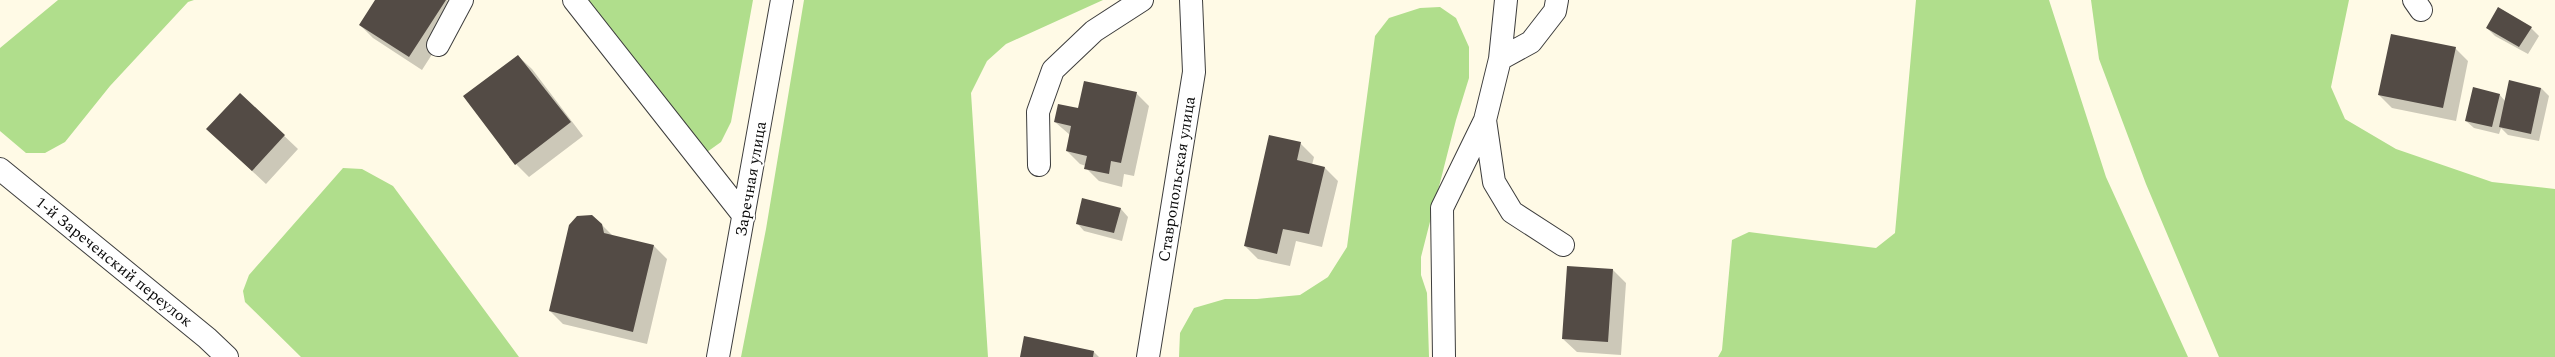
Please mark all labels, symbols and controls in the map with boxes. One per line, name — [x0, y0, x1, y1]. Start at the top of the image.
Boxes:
street label: Ставропольская улица — [1152, 94, 1202, 264]
street label: Заречная улица — [729, 119, 773, 239]
street label: 1-й Зареченский переулок — [30, 191, 198, 333]

